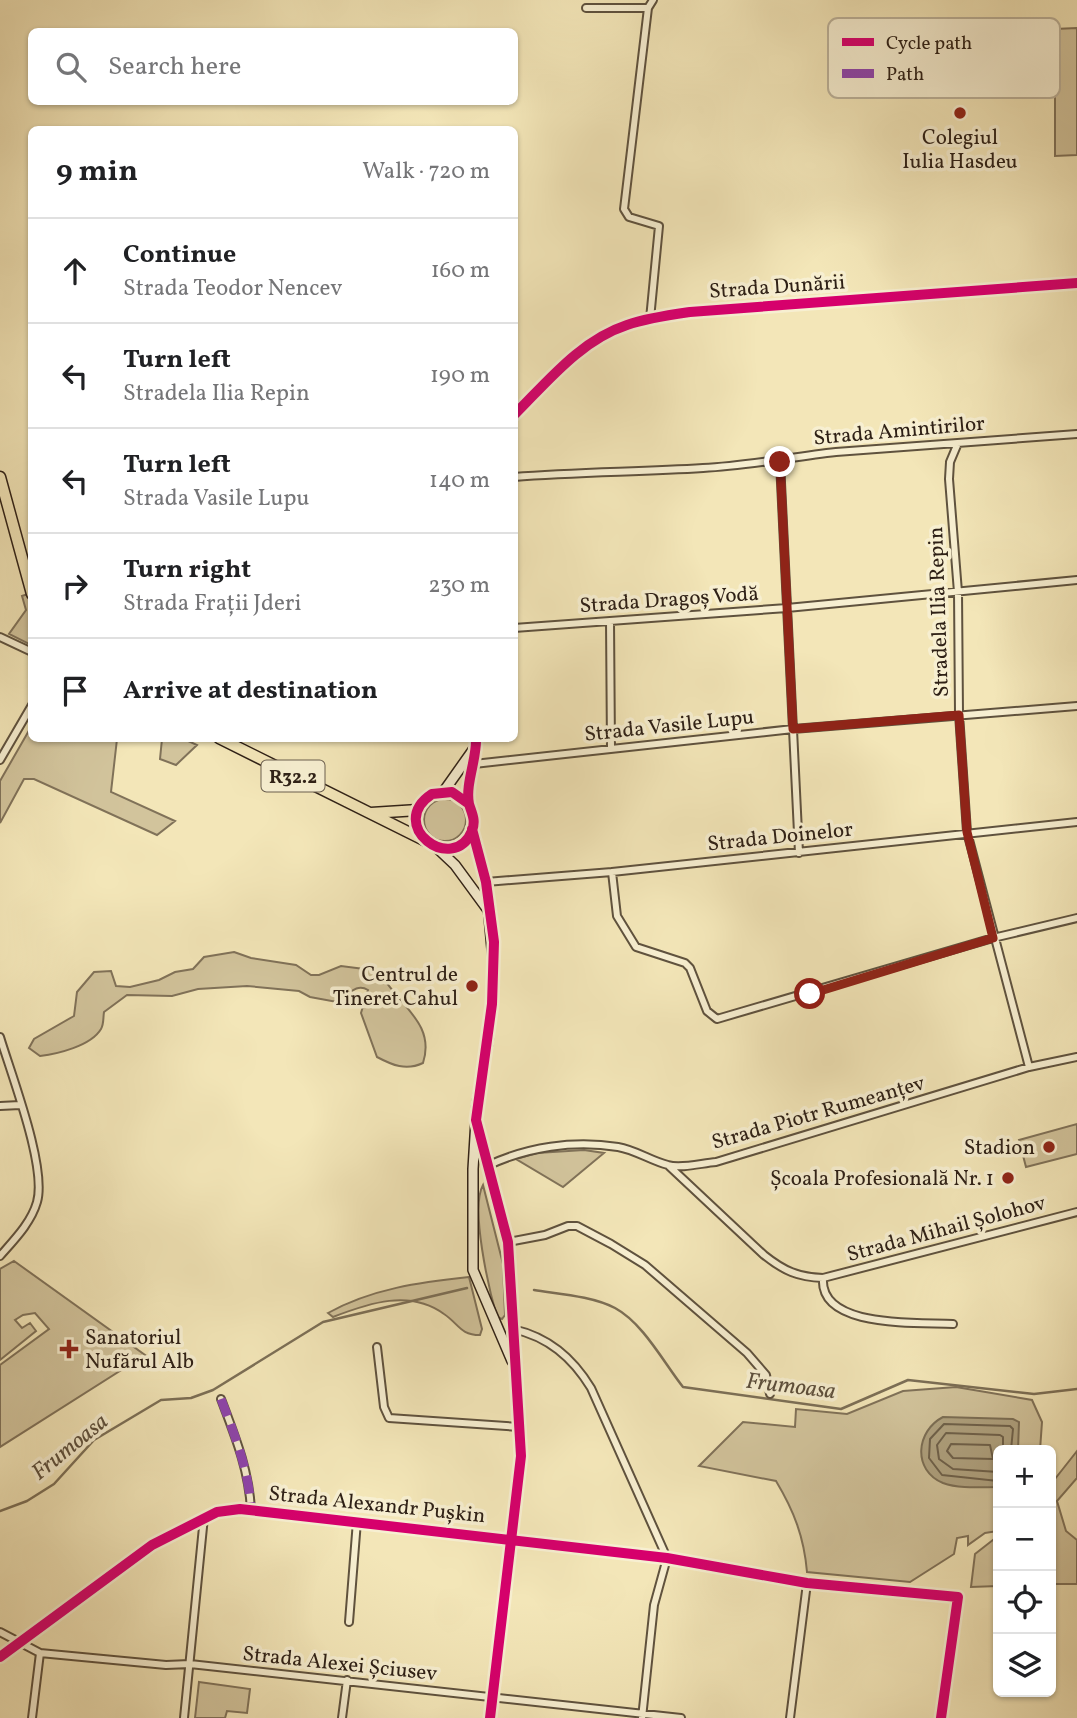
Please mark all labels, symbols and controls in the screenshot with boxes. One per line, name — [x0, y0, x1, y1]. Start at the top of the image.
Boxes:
legend — [828, 18, 1060, 98]
search box — [28, 28, 518, 105]
text: Cycle path — [886, 31, 972, 57]
icon: search — [52, 48, 90, 86]
text: Search here — [108, 49, 241, 85]
text: Path — [886, 62, 924, 88]
marker: Colegiul Iulia Hasdeu — [952, 105, 968, 121]
place label: Colegiul Iulia Hasdeu — [902, 124, 1018, 177]
text: 9 min — [56, 151, 138, 193]
text: Walk · 720 m — [362, 156, 490, 188]
text: Continue — [123, 237, 236, 273]
icon: ahead — [56, 252, 94, 290]
text: 160 m — [431, 255, 490, 287]
street label: Strada Dunării — [708, 268, 846, 307]
text: Strada Teodor Nencev — [123, 273, 342, 305]
text: Turn left — [123, 342, 231, 378]
icon: left — [56, 357, 94, 395]
text: 190 m — [430, 360, 490, 392]
text: Stradela Ilia Repin — [123, 378, 310, 410]
street label: Strada Amintirilor — [812, 410, 986, 453]
route end — [764, 446, 795, 477]
text: Turn left — [123, 447, 231, 483]
icon: left — [56, 462, 94, 500]
text: 140 m — [429, 465, 490, 497]
text: Strada Vasile Lupu — [123, 483, 310, 515]
street label: Stradela Ilia Repin — [922, 526, 957, 698]
text: Turn right — [123, 552, 251, 588]
icon: right — [56, 567, 94, 605]
text: 230 m — [428, 570, 490, 602]
street label: Strada Dragoș Vodă — [578, 580, 760, 621]
text: Strada Frații Jderi — [123, 588, 301, 620]
icon: arrive — [56, 672, 94, 710]
text: Arrive at destination — [123, 673, 378, 709]
street label: Strada Vasile Lupu — [583, 703, 755, 750]
road number: R32.2 — [262, 761, 324, 792]
street label: Strada Doinelor — [706, 815, 855, 860]
place label: Centrul de Tineret Cahul — [333, 961, 458, 1014]
marker: Centrul de Tineret Cahul — [464, 978, 480, 994]
route start — [794, 978, 825, 1009]
street label: Strada Piotr Rumeanțev — [708, 1069, 928, 1158]
place label: Stadion — [964, 1134, 1035, 1163]
marker: Stadion — [1041, 1139, 1057, 1155]
place label: Școala Profesională Nr. 1 — [770, 1165, 994, 1194]
marker: Școala Profesională Nr. 1 — [1000, 1170, 1016, 1186]
street label: Strada Mihail Șolohov — [844, 1189, 1049, 1270]
place label: Sanatoriul Nufărul Alb — [85, 1324, 194, 1377]
marker: Sanatoriul Nufărul Alb — [59, 1339, 79, 1359]
water label: Frumoasa — [744, 1366, 838, 1408]
water label: Frumoasa — [25, 1407, 116, 1488]
map controls — [993, 1445, 1056, 1697]
button: + — [993, 1445, 1056, 1508]
street label: Strada Alexandr Pușkin — [267, 1480, 487, 1531]
button: − — [993, 1508, 1056, 1571]
button: locate — [993, 1571, 1056, 1634]
button: layers — [993, 1634, 1056, 1697]
street label: Strada Alexei Șciusev — [241, 1640, 439, 1689]

